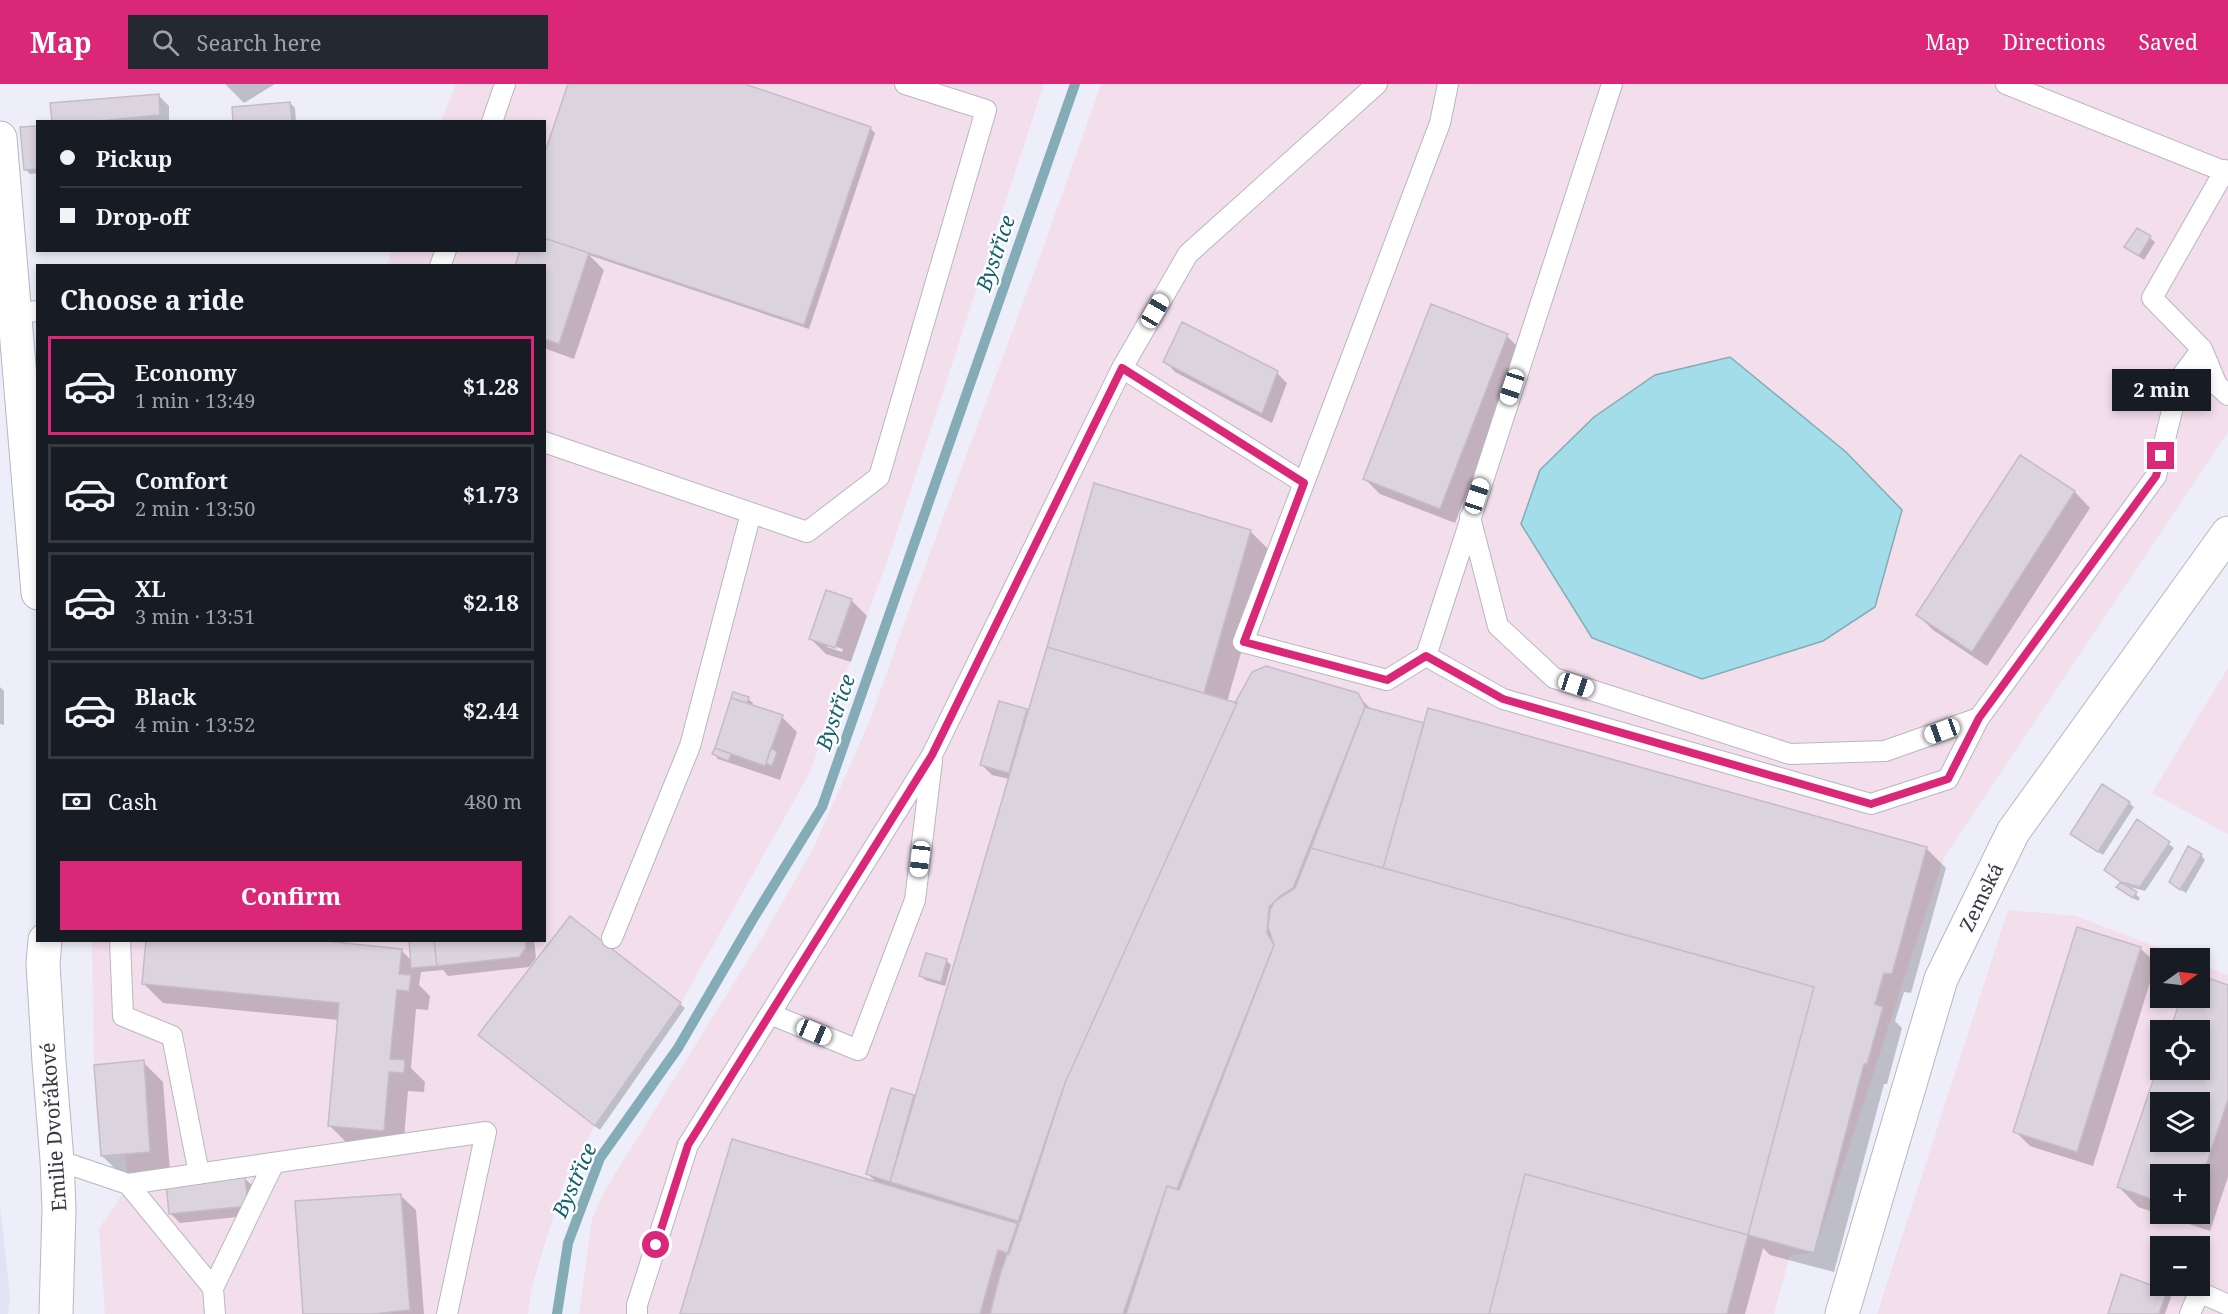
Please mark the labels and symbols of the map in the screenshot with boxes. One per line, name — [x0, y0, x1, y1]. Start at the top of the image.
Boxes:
water label: Bystřice — [969, 211, 1021, 296]
car — [1138, 291, 1172, 331]
car — [1498, 367, 1526, 407]
callout: 2 min — [2112, 369, 2210, 411]
route end — [2147, 442, 2174, 469]
car — [1463, 476, 1491, 516]
water label: Bystřice — [809, 670, 861, 755]
car — [1556, 671, 1596, 699]
car — [1922, 716, 1962, 746]
car — [909, 840, 931, 878]
street label: Zemská — [1953, 858, 2009, 936]
north arrow — [2150, 948, 2210, 1008]
car — [794, 1017, 834, 1047]
street label: Emilie Dvořákové — [34, 1042, 72, 1212]
water label: Bystřice — [545, 1138, 603, 1223]
route start — [642, 1231, 669, 1258]

